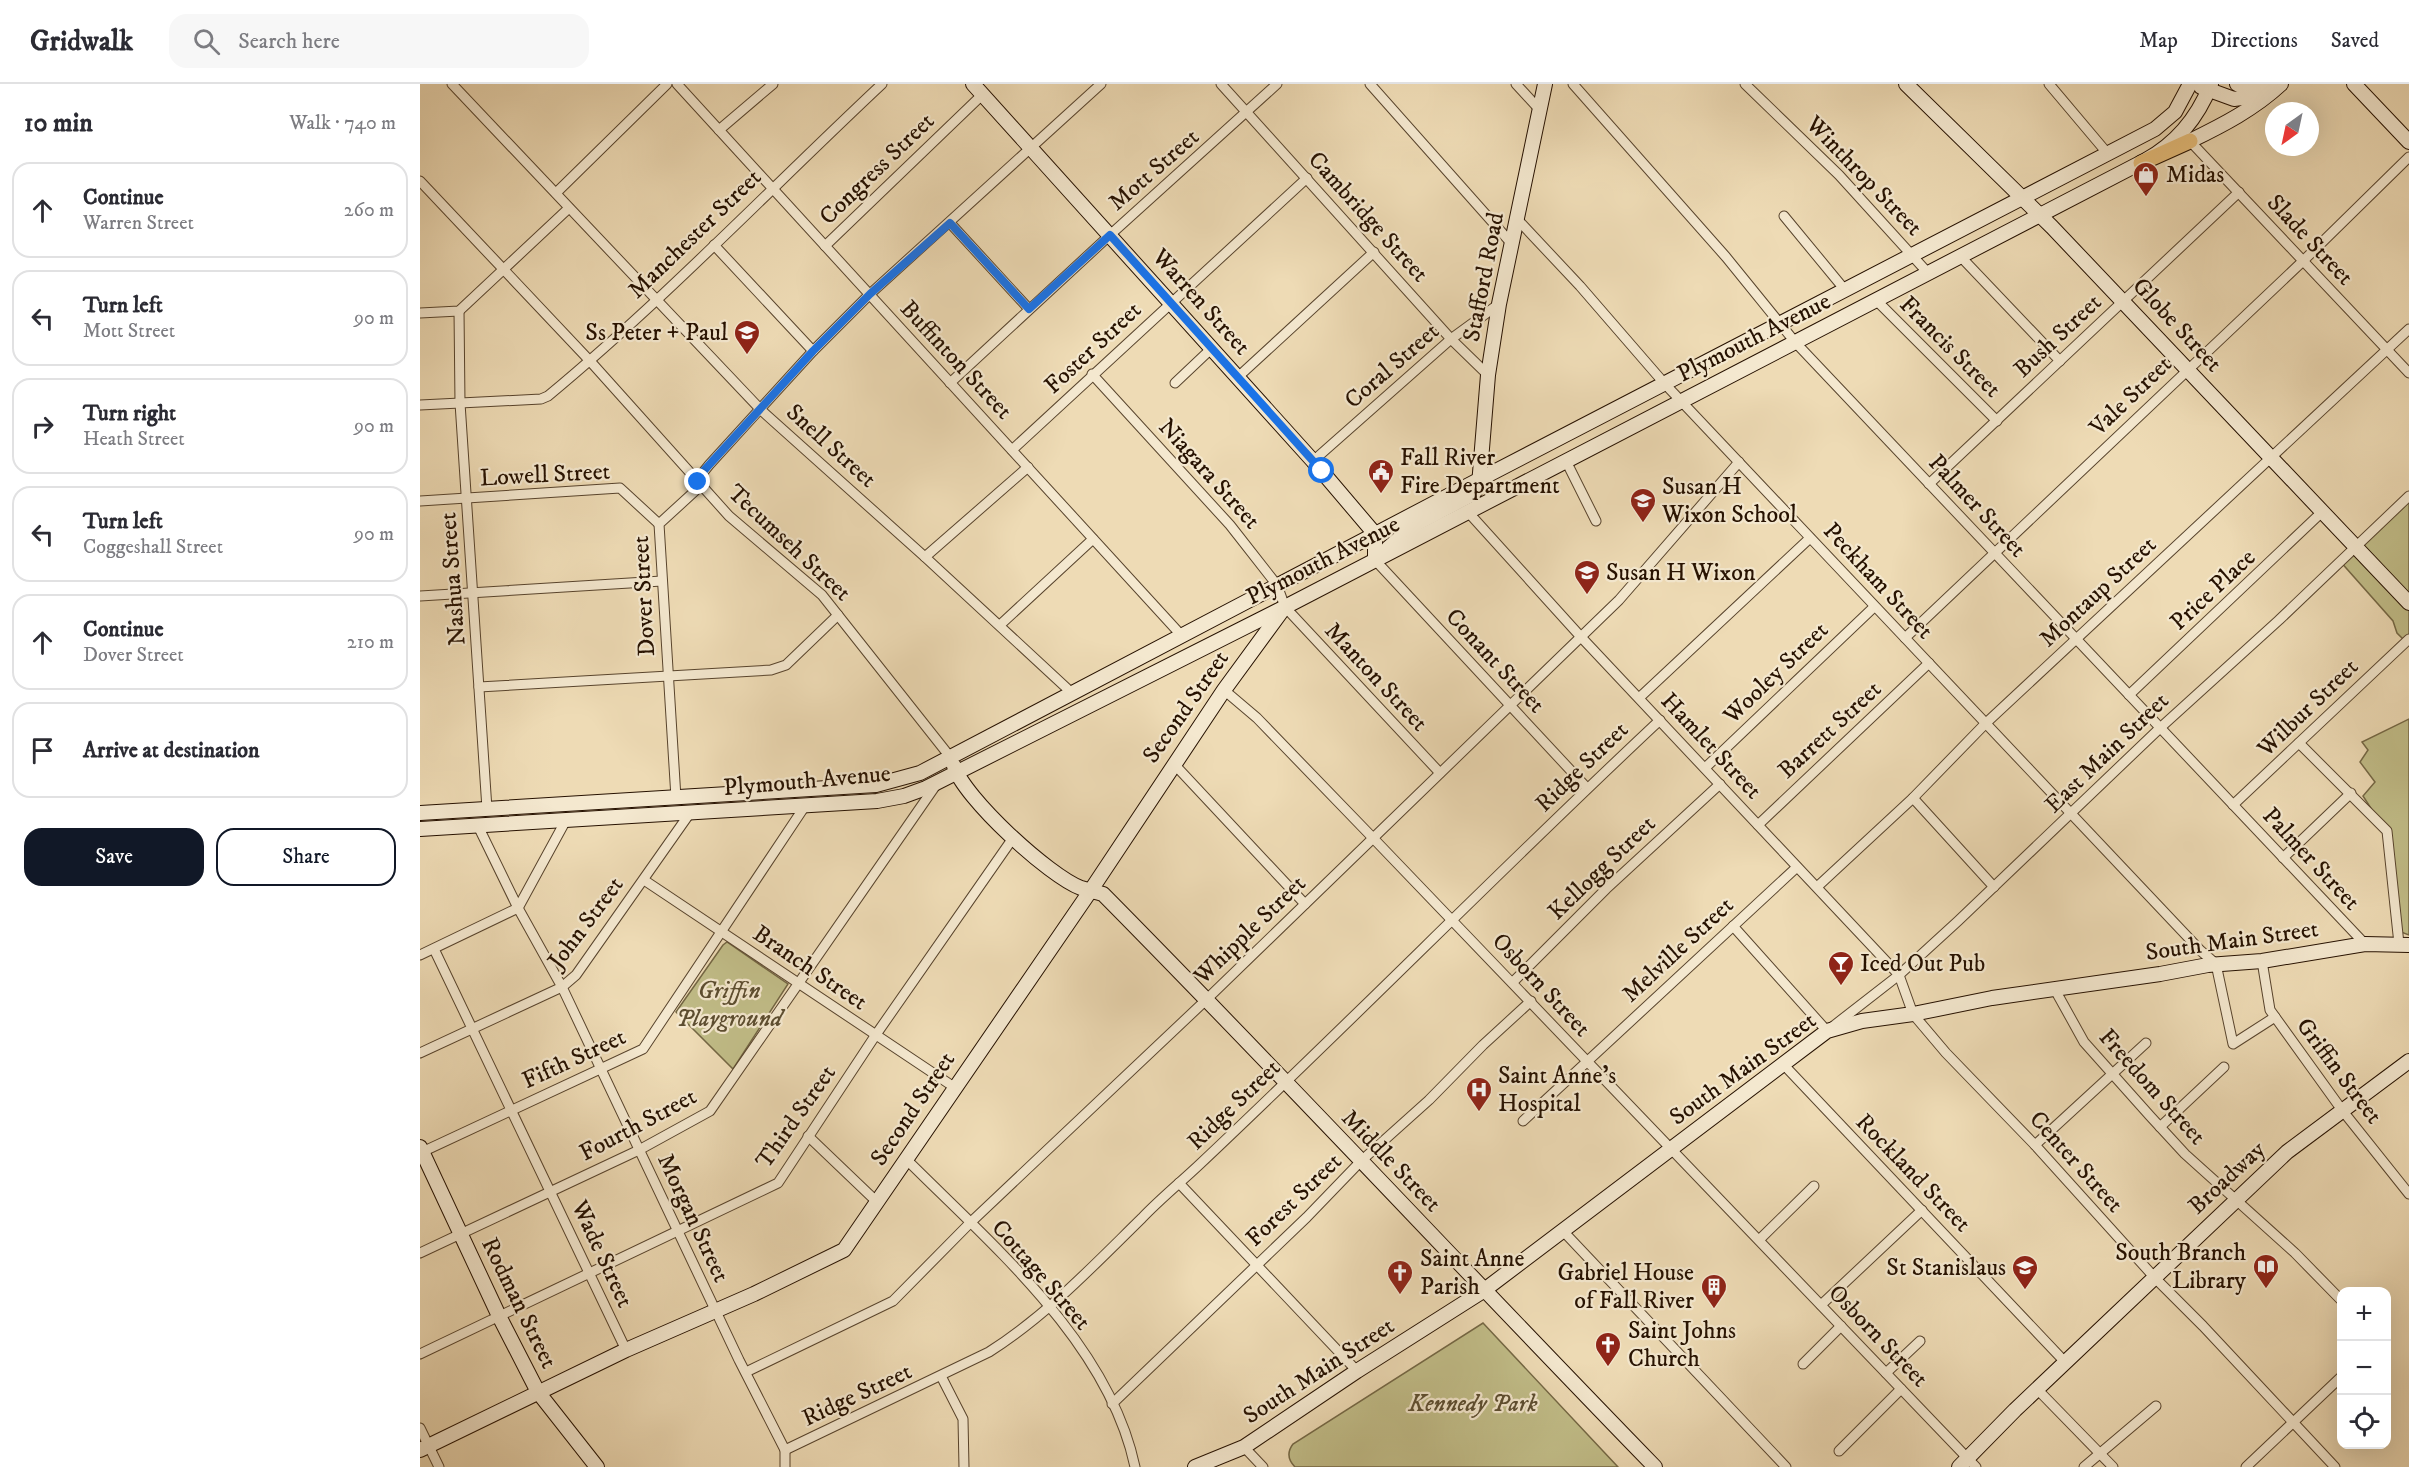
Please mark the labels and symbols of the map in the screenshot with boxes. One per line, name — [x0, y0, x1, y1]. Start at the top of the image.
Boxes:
north arrow — [2265, 102, 2319, 156]
street label: Congress Street — [813, 106, 941, 231]
street label: Winthrop Street — [1799, 109, 1929, 243]
street label: Mott Street — [1102, 122, 1206, 218]
street label: Cambridge Street — [1301, 145, 1435, 289]
shop icon: Midas — [2131, 160, 2161, 198]
place label: Midas — [2166, 160, 2224, 190]
street label: Manchester Street — [622, 163, 768, 305]
street label: Slade Street — [2260, 188, 2360, 292]
street label: Stafford Road — [1457, 210, 1511, 344]
street label: Warren Street — [1145, 242, 1257, 362]
street label: Globe Street — [2126, 271, 2229, 379]
street label: Plymouth Avenue — [1672, 286, 1836, 389]
street label: Bush Street — [2008, 288, 2108, 384]
street label: Francis Street — [1893, 290, 2007, 404]
street label: Buffinton Street — [893, 294, 1019, 426]
street label: Foster Street — [1038, 295, 1148, 401]
street label: Coral Street — [1338, 316, 1446, 415]
place label: Ss Peter + Paul — [585, 318, 729, 348]
school or university icon: Ss Peter + Paul — [732, 318, 762, 356]
street label: Vale Street — [2083, 349, 2179, 443]
street label: Snell Street — [780, 398, 883, 495]
street label: Niagara Street — [1152, 413, 1267, 536]
place label: Fall River Fire Department — [1400, 443, 1560, 501]
street label: Palmer Street — [1922, 448, 2033, 564]
street label: Lowell Street — [479, 457, 611, 493]
route start — [1308, 457, 1334, 483]
public building icon: Fall River Fire Department — [1366, 457, 1396, 495]
route end — [684, 468, 710, 494]
place label: Susan H Wixon School — [1661, 472, 1798, 530]
street label: Tecumseh Street — [721, 478, 857, 608]
school or university icon: Susan H Wixon School — [1628, 486, 1658, 524]
street label: Plymouth Avenue — [1241, 509, 1405, 612]
street label: Nashua Street — [433, 511, 473, 647]
street label: Peckham Street — [1816, 516, 1940, 646]
street label: Montaup Street — [2033, 530, 2163, 654]
street label: Dover Street — [626, 535, 662, 657]
street label: Price Place — [2164, 543, 2262, 637]
school or university icon: Susan H Wixon — [1572, 558, 1602, 596]
place label: Susan H Wixon — [1606, 558, 1756, 588]
street label: Conant Street — [1439, 602, 1551, 720]
street label: Wooley Street — [1717, 615, 1835, 731]
street label: Manton Street — [1318, 616, 1434, 738]
street label: Second Street — [1136, 645, 1236, 769]
street label: Wilbur Street — [2250, 652, 2365, 764]
street label: Barrett Street — [1772, 674, 1888, 785]
street label: Hamlet Street — [1654, 686, 1768, 806]
street label: East Main Street — [2039, 686, 2175, 820]
street label: Ridge Street — [1529, 715, 1635, 819]
street label: Plymouth Avenue — [722, 759, 892, 803]
street label: Palmer Street — [2256, 801, 2367, 917]
street label: Kellogg Street — [1542, 809, 1662, 927]
street label: Whipple Street — [1187, 869, 1313, 992]
street label: John Street — [540, 871, 631, 977]
street label: Melville Street — [1616, 891, 1740, 1009]
street label: South Main Street — [2144, 914, 2321, 968]
street label: Branch Street — [747, 919, 873, 1017]
street label: Osborn Street — [1485, 927, 1597, 1043]
bar icon: Iced Out Pub — [1826, 949, 1856, 987]
place label: Iced Out Pub — [1860, 949, 1985, 979]
park label: Griffin Playground — [676, 976, 786, 1034]
street label: South Main Street — [1664, 1006, 1822, 1132]
street label: Griffin Street — [2289, 1012, 2389, 1130]
street label: Fifth Street — [517, 1022, 631, 1096]
street label: Freedom Street — [2092, 1023, 2212, 1151]
street label: Second Street — [864, 1046, 962, 1172]
street label: Ridge Street — [1181, 1053, 1287, 1157]
street label: Third Street — [749, 1059, 843, 1175]
place label: Saint Anne's Hospital — [1498, 1061, 1616, 1119]
hospital icon: Saint Anne's Hospital — [1464, 1075, 1494, 1113]
street label: Fourth Street — [574, 1081, 702, 1168]
street label: Middle Street — [1335, 1103, 1448, 1219]
street label: Center Street — [2022, 1105, 2130, 1219]
street label: Rockland Street — [1849, 1107, 1977, 1239]
street label: Broadway — [2182, 1134, 2272, 1221]
street label: Forest Street — [1240, 1147, 1349, 1253]
street label: Morgan Street — [650, 1149, 736, 1287]
street label: Wade Street — [564, 1195, 640, 1313]
street label: Cottage Street — [985, 1214, 1097, 1337]
street label: Rodman Street — [474, 1233, 564, 1374]
place label: South Branch Library — [2115, 1238, 2247, 1296]
place label: Saint Anne Parish — [1420, 1244, 1524, 1302]
library icon: South Branch Library — [2251, 1252, 2281, 1290]
place label: St Stanislaus — [1886, 1253, 2006, 1283]
school or university icon: St Stanislaus — [2010, 1253, 2040, 1291]
church icon: Saint Anne Parish — [1385, 1258, 1415, 1296]
place label: Gabriel House of Fall River — [1557, 1258, 1694, 1316]
building icon: Gabriel House of Fall River — [1699, 1272, 1729, 1310]
street label: Osborn Street — [1822, 1278, 1935, 1394]
street label: South Main Street — [1238, 1311, 1400, 1431]
place label: Saint Johns Church — [1628, 1316, 1736, 1374]
church icon: Saint Johns Church — [1593, 1330, 1623, 1368]
street label: Ridge Street — [797, 1356, 917, 1433]
park label: Kennedy Park — [1408, 1389, 1537, 1419]

